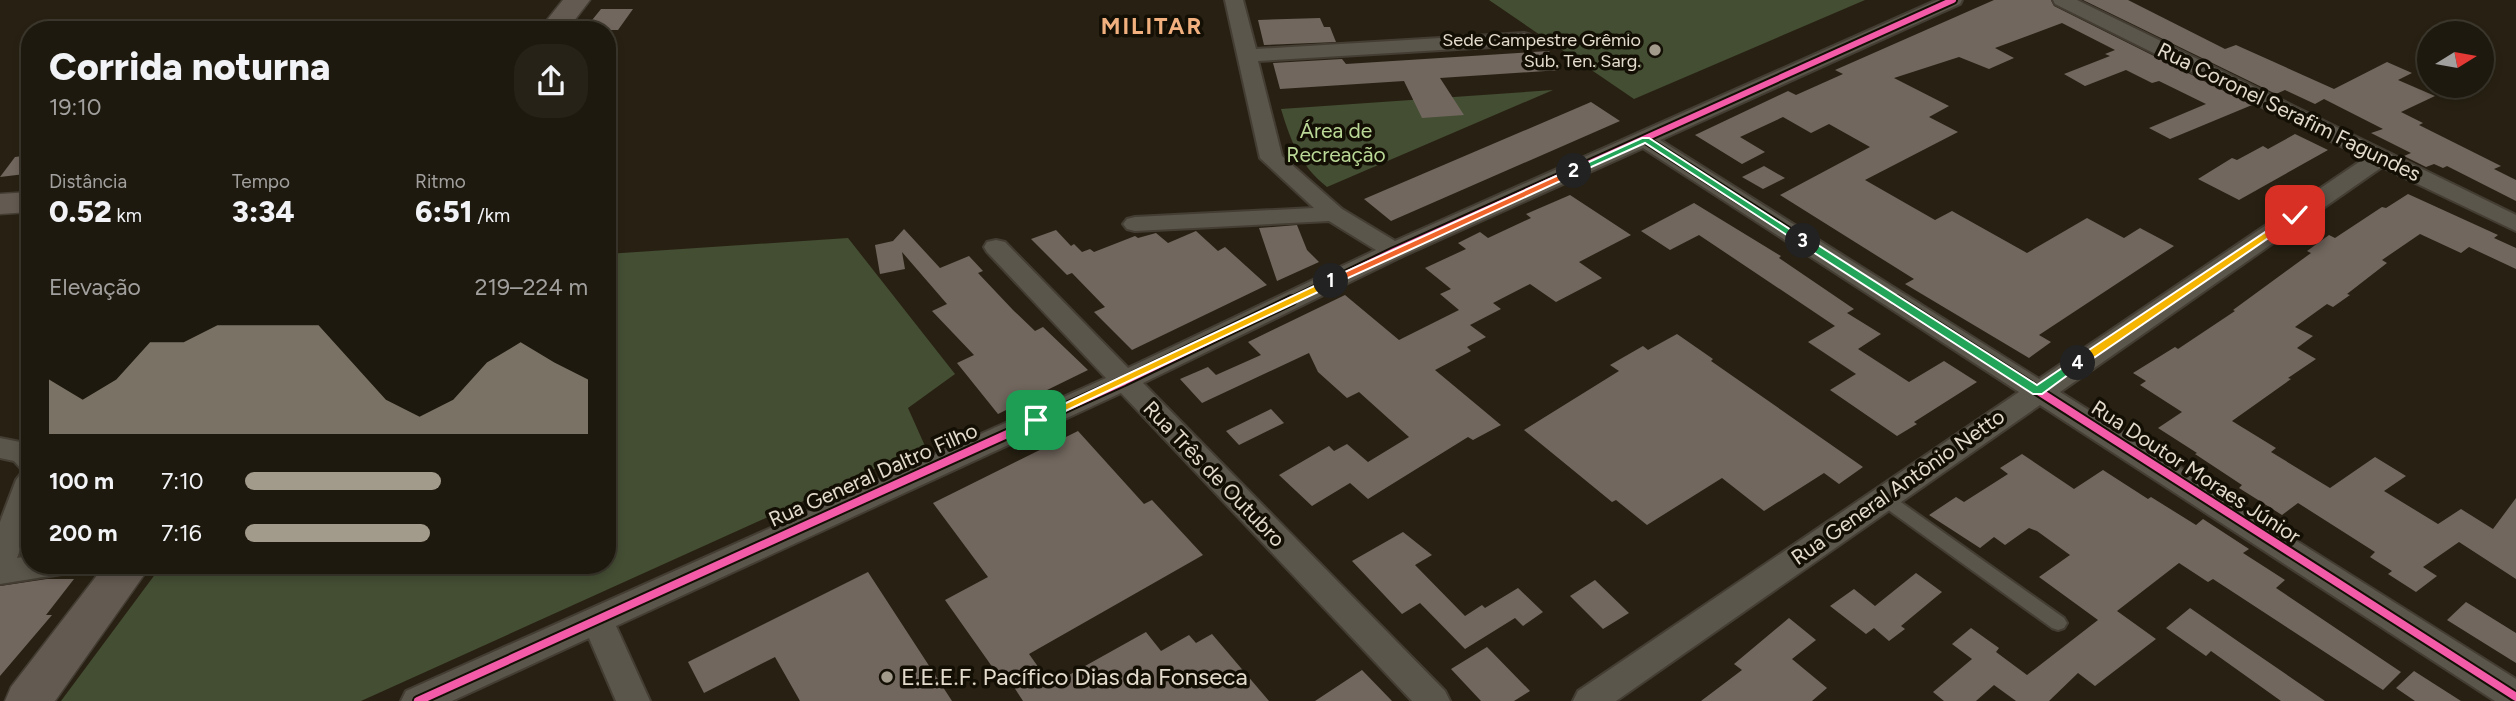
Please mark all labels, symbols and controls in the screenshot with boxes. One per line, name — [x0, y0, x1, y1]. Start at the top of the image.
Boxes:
district label: MILITAR — [1101, 12, 1203, 40]
north arrow — [2417, 21, 2494, 98]
map controls — [2417, 21, 2494, 98]
place label: Sede Campestre Grêmio Sub. Ten. Sarg. — [1442, 29, 1641, 72]
street label: Rua Coronel Serafim Fagundes — [2154, 37, 2425, 186]
marker: Sede Campestre Grêmio Sub. Ten. Sarg. — [1647, 42, 1663, 58]
text: Corrida noturna — [49, 44, 331, 90]
button: share — [514, 44, 588, 118]
text: 19:10 — [49, 93, 102, 121]
park label: Área de Recreação — [1286, 118, 1386, 167]
pin: 2 — [1556, 154, 1592, 188]
text: 2 — [1568, 159, 1579, 182]
text: Distância — [49, 170, 127, 193]
text: Tempo — [232, 170, 290, 193]
text: Ritmo — [415, 170, 466, 193]
pin — [2265, 185, 2325, 245]
text: 0.52 — [49, 193, 112, 230]
text: 3:34 — [232, 193, 295, 230]
text: 6:51 — [415, 193, 473, 230]
icon: check — [2276, 196, 2314, 234]
text: km — [112, 204, 142, 227]
text: /km — [473, 204, 510, 227]
pin: 3 — [1786, 224, 1820, 258]
text: 3 — [1797, 229, 1808, 252]
pin: 1 — [1314, 264, 1348, 298]
text: 1 — [1326, 269, 1335, 292]
text: Elevação — [49, 273, 141, 301]
text: 219–224 m — [475, 273, 588, 301]
pin: 4 — [2060, 346, 2096, 380]
text: 4 — [2071, 351, 2084, 374]
pin — [1006, 390, 1066, 450]
street label: Rua Três de Outubro — [1138, 395, 1290, 552]
street label: Rua Doutor Moraes Júnior — [2087, 395, 2305, 549]
icon: arrive — [1017, 401, 1055, 439]
street label: Rua General Antônio Netto — [1786, 403, 2009, 570]
street label: Rua General Daltro Filho — [764, 417, 981, 532]
text: 100 m — [49, 467, 114, 495]
text: 7:10 — [161, 467, 203, 495]
text: 200 m — [49, 519, 118, 547]
text: 7:16 — [161, 519, 202, 547]
place label: E.E.E.F. Pacífico Dias da Fonseca — [901, 662, 1248, 691]
marker: E.E.E.F. Pacífico Dias da Fonseca — [879, 669, 895, 685]

